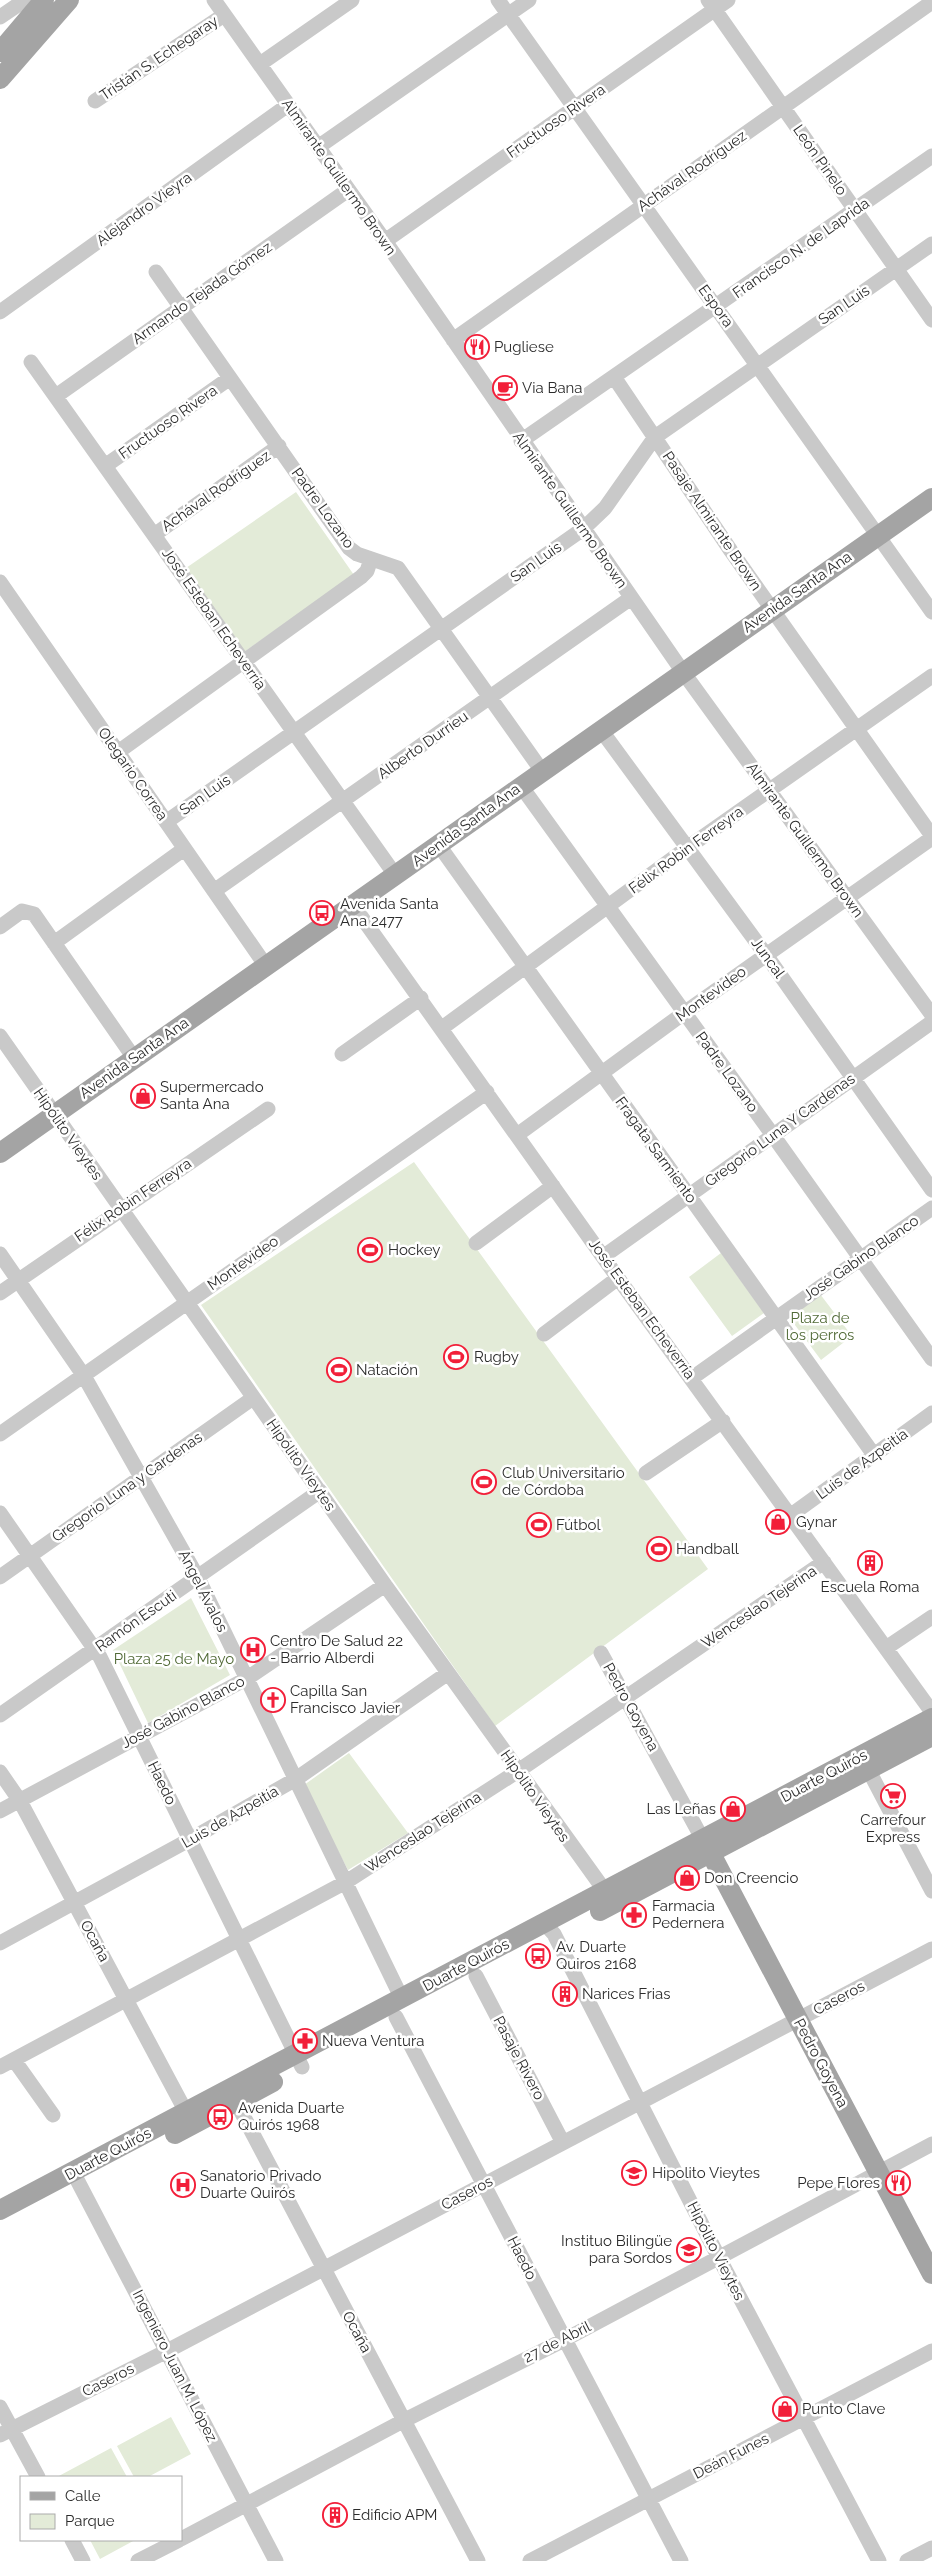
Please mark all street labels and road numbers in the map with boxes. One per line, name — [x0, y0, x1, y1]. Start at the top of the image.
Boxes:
street label: Tristán S. Echegaray — [97, 12, 221, 104]
street label: Fructuoso Rivera — [503, 80, 609, 162]
street label: Almirante Guillermo Brown — [278, 95, 400, 259]
street label: León Pinelo — [789, 121, 851, 199]
street label: Achával Rodríguez — [634, 127, 750, 215]
street label: Alejandro Vieyra — [93, 168, 195, 250]
street label: Francisco N. de Laprida — [729, 194, 873, 302]
street label: Armando Tejada Gómez — [129, 238, 275, 348]
street label: Espora — [695, 281, 737, 331]
street label: San Luis — [815, 281, 873, 329]
street label: Fructuoso Rivera — [115, 381, 221, 463]
street label: Almirante Guillermo Brown — [509, 428, 631, 592]
street label: Achával Rodríguez — [158, 447, 274, 535]
street label: Pasaje Almirante Brown — [659, 448, 765, 594]
street label: Padre Lozano — [288, 464, 358, 552]
street label: San Luis — [507, 538, 565, 586]
street label: José Esteban Echeverría — [158, 545, 270, 693]
street label: Avenida Santa Ana — [739, 548, 855, 636]
street label: Alberto Durrieu — [374, 707, 472, 783]
street label: Olegario Correa — [94, 724, 172, 824]
street label: Almirante Guillermo Brown — [743, 759, 867, 921]
street label: San Luis — [176, 771, 234, 819]
street label: Avenida Santa Ana — [408, 780, 524, 870]
street label: Félix Robin Ferreyra — [625, 802, 747, 898]
street label: Juncal — [747, 934, 789, 982]
street label: Montevideo — [672, 962, 750, 1026]
street label: Avenida Santa Ana — [76, 1014, 192, 1102]
street label: Padre Lozano — [692, 1028, 762, 1116]
street label: Gregorio Luna Y Cardenas — [702, 1070, 858, 1190]
street label: Hipólito Vieytes — [30, 1085, 106, 1183]
street label: Fragata Sarmiento — [611, 1093, 701, 1207]
street label: Félix Robin Ferreyra — [71, 1154, 195, 1246]
street label: José Gabino Blanco — [800, 1211, 922, 1305]
street label: Montevideo — [204, 1232, 282, 1294]
street label: José Esteban Echeverría — [585, 1235, 699, 1383]
street label: Hipólito Vieytes — [263, 1416, 339, 1514]
street label: Luis de Azpeitía — [813, 1425, 911, 1503]
street label: Gregorio Luna y Cardenas — [48, 1428, 206, 1546]
street label: Ángel Ávalos — [175, 1547, 231, 1635]
street label: Wenceslao Tejerina — [698, 1562, 820, 1652]
street label: Ramón Escuti — [92, 1586, 180, 1656]
street label: Pedro Goyena — [599, 1660, 663, 1754]
street label: José Gabino Blanco — [118, 1672, 248, 1752]
street label: Duarte Quirós — [778, 1746, 870, 1806]
street label: Hipólito Vieytes — [497, 1747, 573, 1845]
street label: Haedo — [144, 1758, 180, 1808]
street label: Luis de Azpeitía — [178, 1782, 282, 1852]
street label: Wenceslao Tejerina — [362, 1788, 484, 1876]
street label: Ocaña — [77, 1917, 113, 1965]
street label: Duarte Quirós — [420, 1935, 512, 1995]
street label: Caseros — [810, 1977, 868, 2019]
street label: Pasaje Rivero — [489, 2013, 549, 2103]
street label: Pedro Goyena — [790, 2015, 852, 2111]
street label: Duarte Quirós — [62, 2124, 154, 2184]
street label: Caseros — [438, 2172, 496, 2214]
street label: Hipólito Vieytes — [683, 2199, 749, 2303]
street label: Haedo — [503, 2233, 541, 2283]
street label: Ingeniero Juan M. López — [129, 2287, 221, 2445]
street label: Ocaña — [339, 2308, 375, 2356]
street label: 27 de Abril — [520, 2317, 595, 2367]
street label: Caseros — [79, 2359, 137, 2401]
street label: Deán Funes — [690, 2429, 772, 2483]

